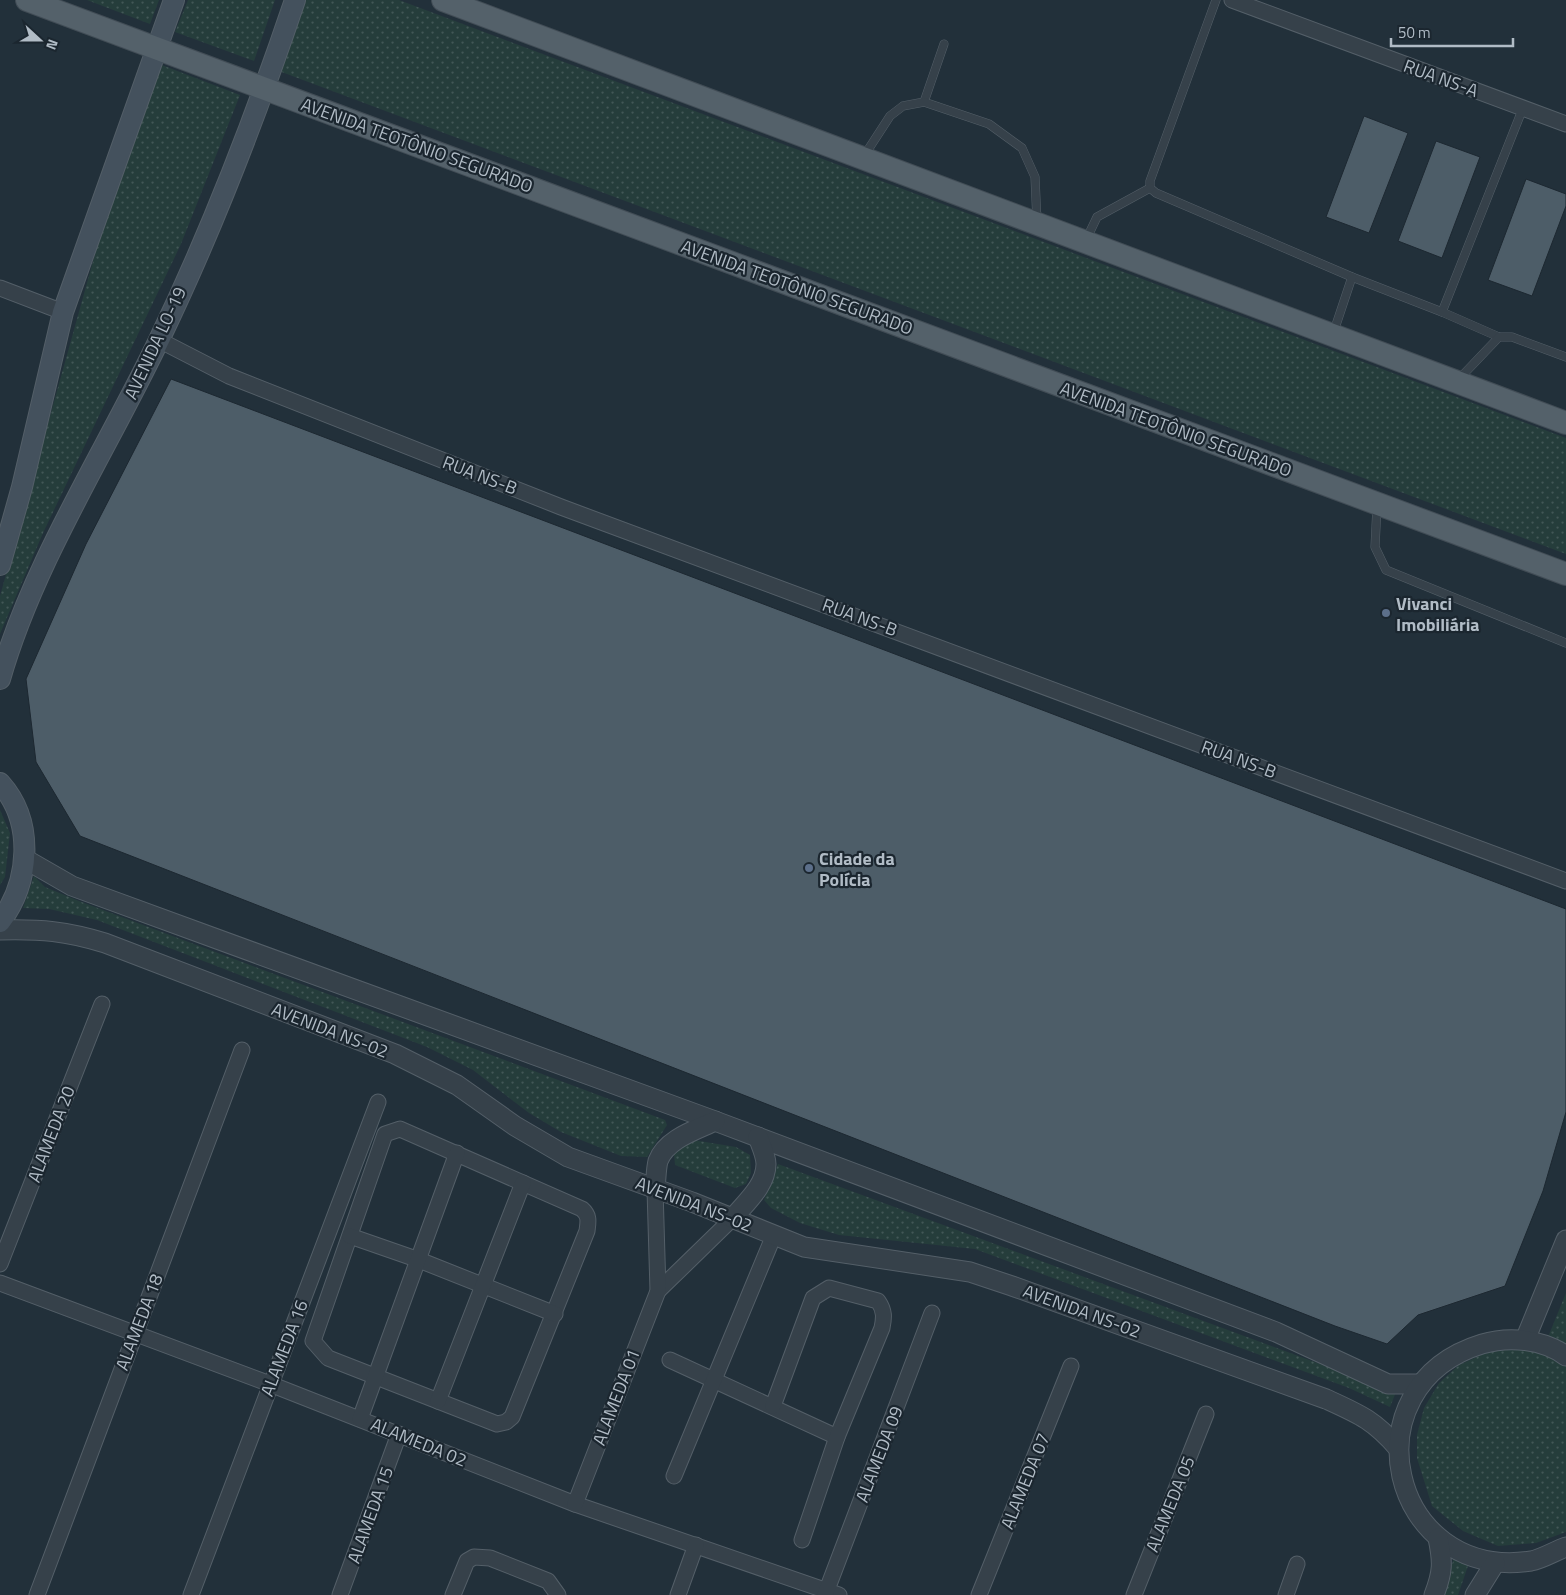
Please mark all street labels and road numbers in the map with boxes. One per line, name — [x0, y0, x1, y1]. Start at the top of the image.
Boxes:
street label: RUA NS-A — [1400, 52, 1482, 104]
street label: AVENIDA TEOTÔNIO SEGURADO — [297, 90, 537, 200]
street label: AVENIDA TEOTÔNIO SEGURADO — [677, 232, 917, 342]
street label: AVENIDA LO-19 — [117, 282, 193, 404]
street label: AVENIDA TEOTÔNIO SEGURADO — [1056, 374, 1296, 484]
street label: RUA NS-B — [439, 448, 521, 502]
street label: RUA NS-B — [819, 591, 901, 643]
street label: RUA NS-B — [1198, 733, 1280, 785]
street label: AVENIDA NS-02 — [268, 995, 392, 1065]
street label: ALAMEDA 20 — [20, 1082, 82, 1186]
street label: AVENIDA NS-02 — [632, 1169, 756, 1239]
street label: ALAMEDA 18 — [108, 1270, 170, 1374]
street label: AVENIDA NS-02 — [1019, 1277, 1145, 1345]
street label: ALAMEDA 16 — [253, 1296, 315, 1400]
street label: ALAMEDA 01 — [585, 1345, 647, 1449]
street label: ALAMEDA 09 — [848, 1402, 910, 1506]
street label: ALAMEDA 02 — [367, 1410, 471, 1474]
street label: ALAMEDA 07 — [993, 1429, 1057, 1533]
street label: ALAMEDA 05 — [1138, 1452, 1202, 1556]
street label: ALAMEDA 15 — [340, 1463, 400, 1567]

